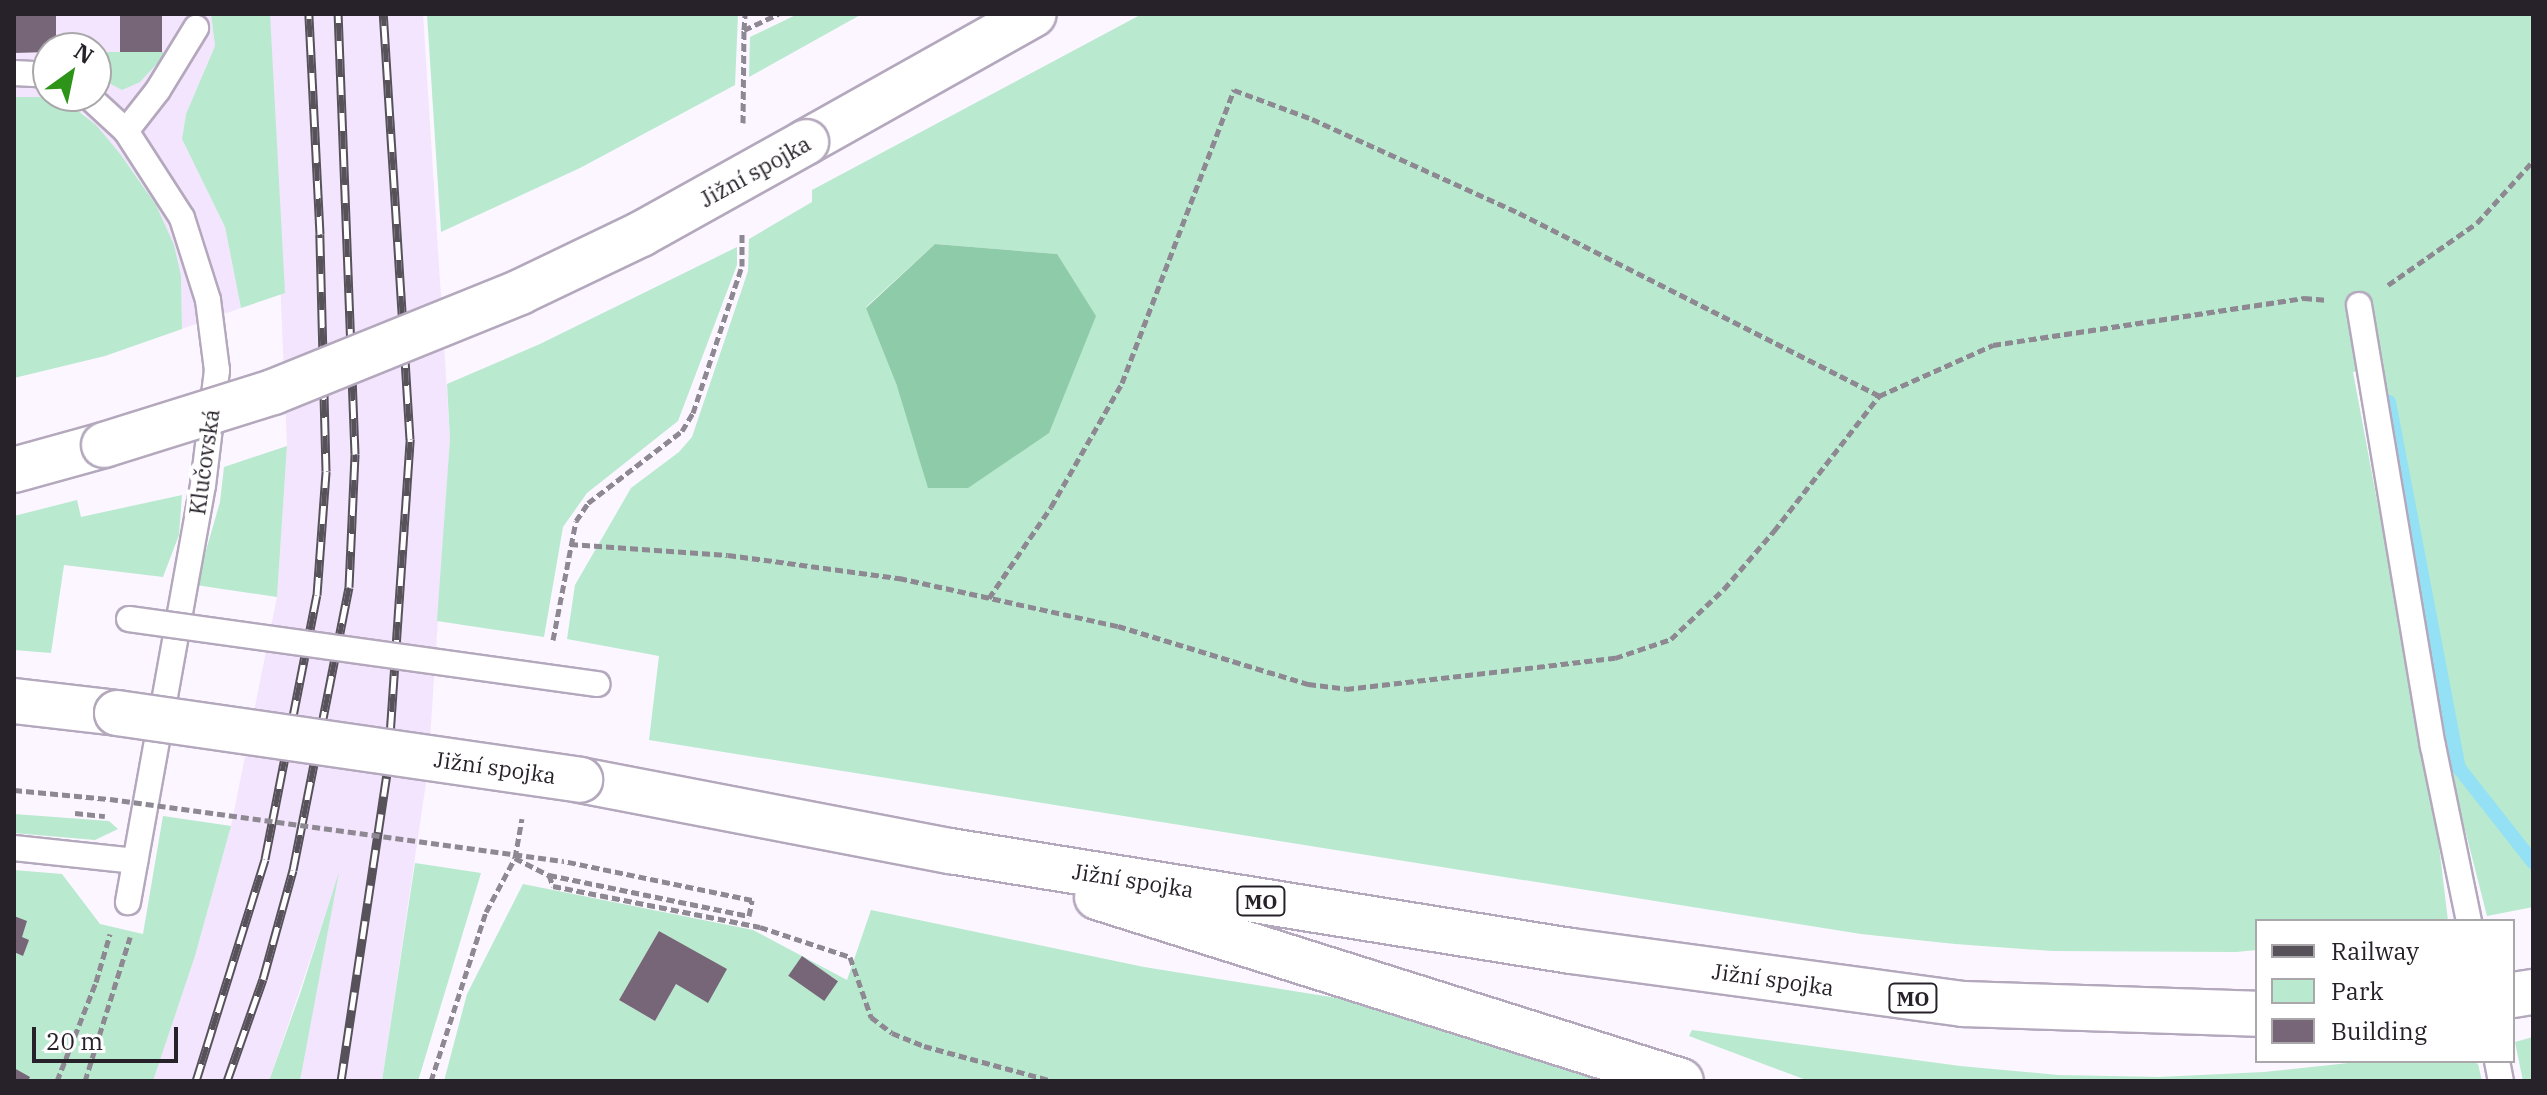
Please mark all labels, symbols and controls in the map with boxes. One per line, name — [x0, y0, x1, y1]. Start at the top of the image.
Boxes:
north arrow — [32, 32, 112, 112]
text: N — [69, 36, 99, 70]
street label: Jižní spojka — [695, 130, 815, 212]
street label: Klučovská — [184, 407, 224, 517]
street label: Jižní spojka — [432, 745, 558, 789]
street label: Jižní spojka — [1070, 857, 1196, 903]
road number: MO — [1235, 885, 1287, 917]
legend — [2255, 919, 2515, 1063]
text: Railway — [2331, 935, 2419, 967]
street label: Jižní spojka — [1710, 957, 1836, 1001]
text: Park — [2331, 975, 2383, 1007]
road number: MO — [1887, 982, 1939, 1014]
scale bar — [36, 1011, 182, 1061]
text: Building — [2331, 1015, 2427, 1047]
text: 20 m — [46, 1025, 103, 1057]

